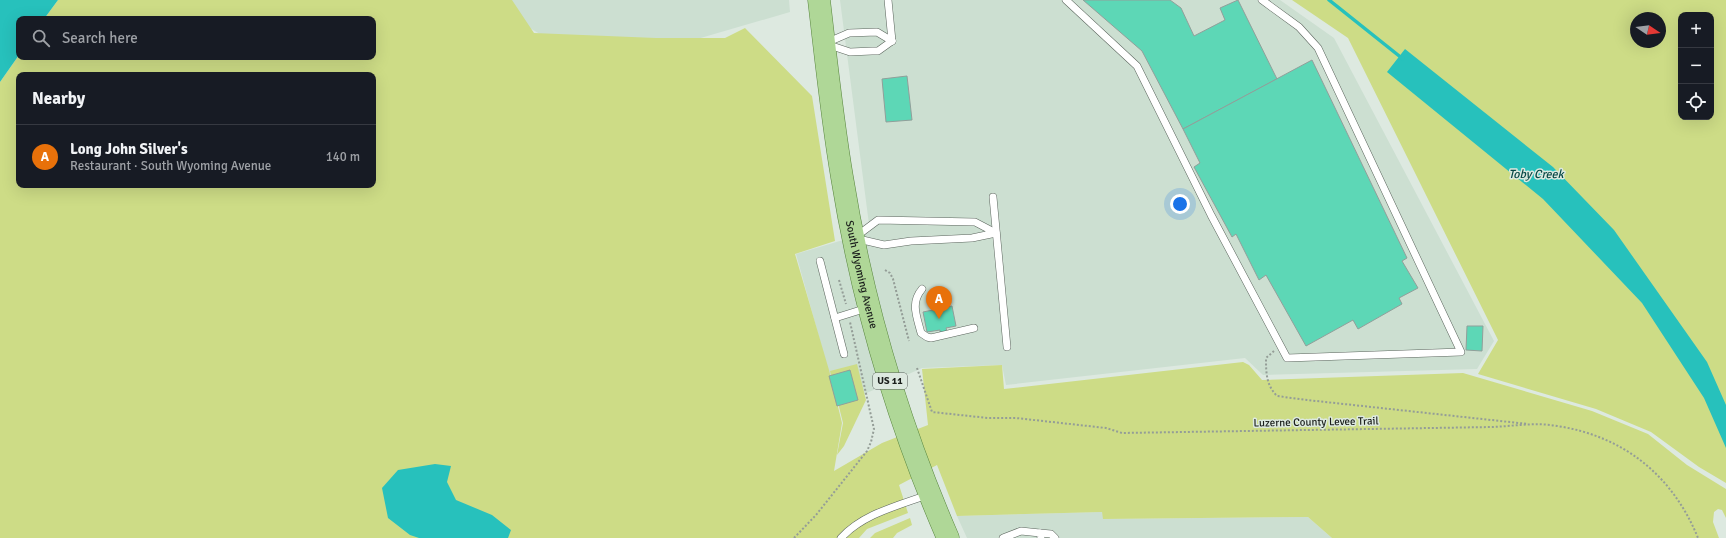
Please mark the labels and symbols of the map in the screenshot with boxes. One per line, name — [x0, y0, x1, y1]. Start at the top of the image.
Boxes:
north arrow — [1630, 12, 1666, 48]
water label: Toby Creek — [1508, 167, 1565, 182]
your location — [1170, 194, 1190, 214]
street label: South Wyoming Avenue — [843, 219, 881, 330]
pin: A — [926, 286, 952, 319]
road number: US 11 — [873, 373, 907, 389]
street label: Luzerne County Levee Trail — [1253, 414, 1379, 430]

